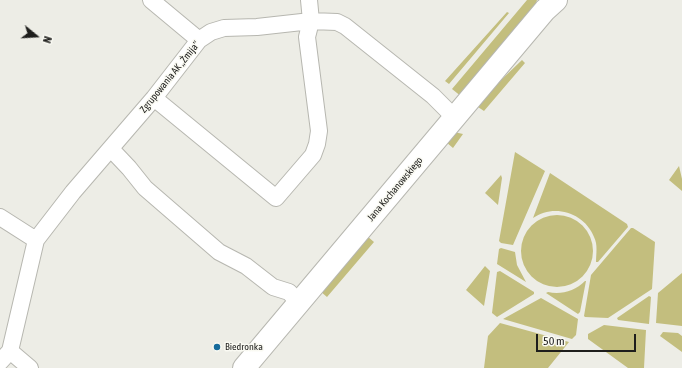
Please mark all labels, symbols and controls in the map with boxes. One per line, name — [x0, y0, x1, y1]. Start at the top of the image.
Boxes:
north arrow — [16, 16, 56, 56]
text: N — [41, 35, 54, 45]
street label: Zgrupowania AK „Żmija” — [137, 39, 203, 115]
street label: Jana Kochanowskiego — [365, 154, 425, 224]
scale bar — [538, 326, 638, 352]
text: 50 m — [543, 334, 565, 348]
place label: Biedronka — [225, 341, 263, 353]
marker: Biedronka — [212, 342, 222, 352]

